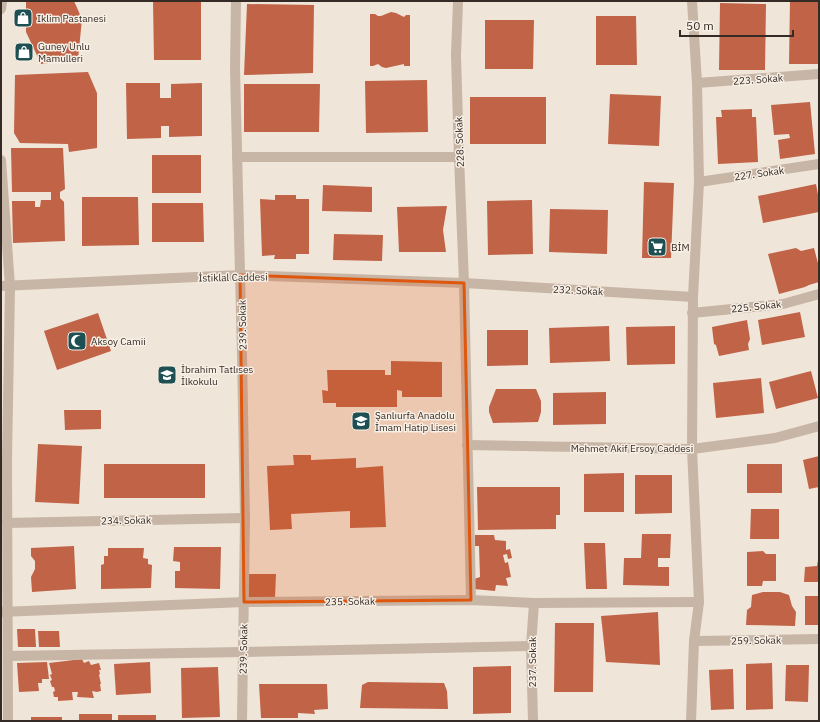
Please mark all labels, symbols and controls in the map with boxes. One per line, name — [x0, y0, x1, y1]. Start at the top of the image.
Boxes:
shop icon: Iklim Pastanesi — [12, 7, 34, 29]
place label: Iklim Pastanesi — [37, 12, 106, 25]
scale bar — [680, 12, 793, 38]
text: 50 m — [686, 18, 714, 33]
place label: Guney Unlu Mamulleri — [38, 40, 90, 65]
shop icon: Guney Unlu Mamulleri — [13, 41, 35, 63]
street label: 223. Sokak — [732, 71, 784, 88]
street label: 228. Sokak — [452, 116, 467, 167]
street label: 227. Sokak — [733, 163, 786, 183]
supermarket icon: BİM — [646, 236, 668, 258]
place label: BİM — [671, 241, 690, 254]
street label: İstiklal Caddesi — [198, 270, 268, 285]
street label: 232. Sokak — [553, 283, 604, 298]
street label: 225. Sokak — [730, 297, 782, 316]
street label: 239. Sokak — [236, 299, 249, 350]
mosque icon: Aksoy Camii — [66, 330, 88, 352]
place label: Aksoy Camii — [91, 335, 146, 348]
place label: İbrahim Tatlıses İlkokulu — [181, 363, 253, 388]
school or university icon: İbrahim Tatlıses İlkokulu — [156, 364, 178, 386]
place label: Şanlıurfa Anadolu İmam Hatip Lisesi — [375, 409, 456, 434]
school or university icon: Şanlıurfa Anadolu İmam Hatip Lisesi — [350, 410, 372, 432]
street label: Mehmet Akif Ersoy Caddesi — [571, 442, 693, 455]
street label: 234. Sokak — [101, 514, 152, 527]
street label: 235. Sokak — [325, 595, 376, 608]
street label: 239. Sokak — [237, 623, 250, 674]
street label: 259. Sokak — [731, 634, 782, 647]
street label: 237. Sokak — [526, 636, 539, 687]

